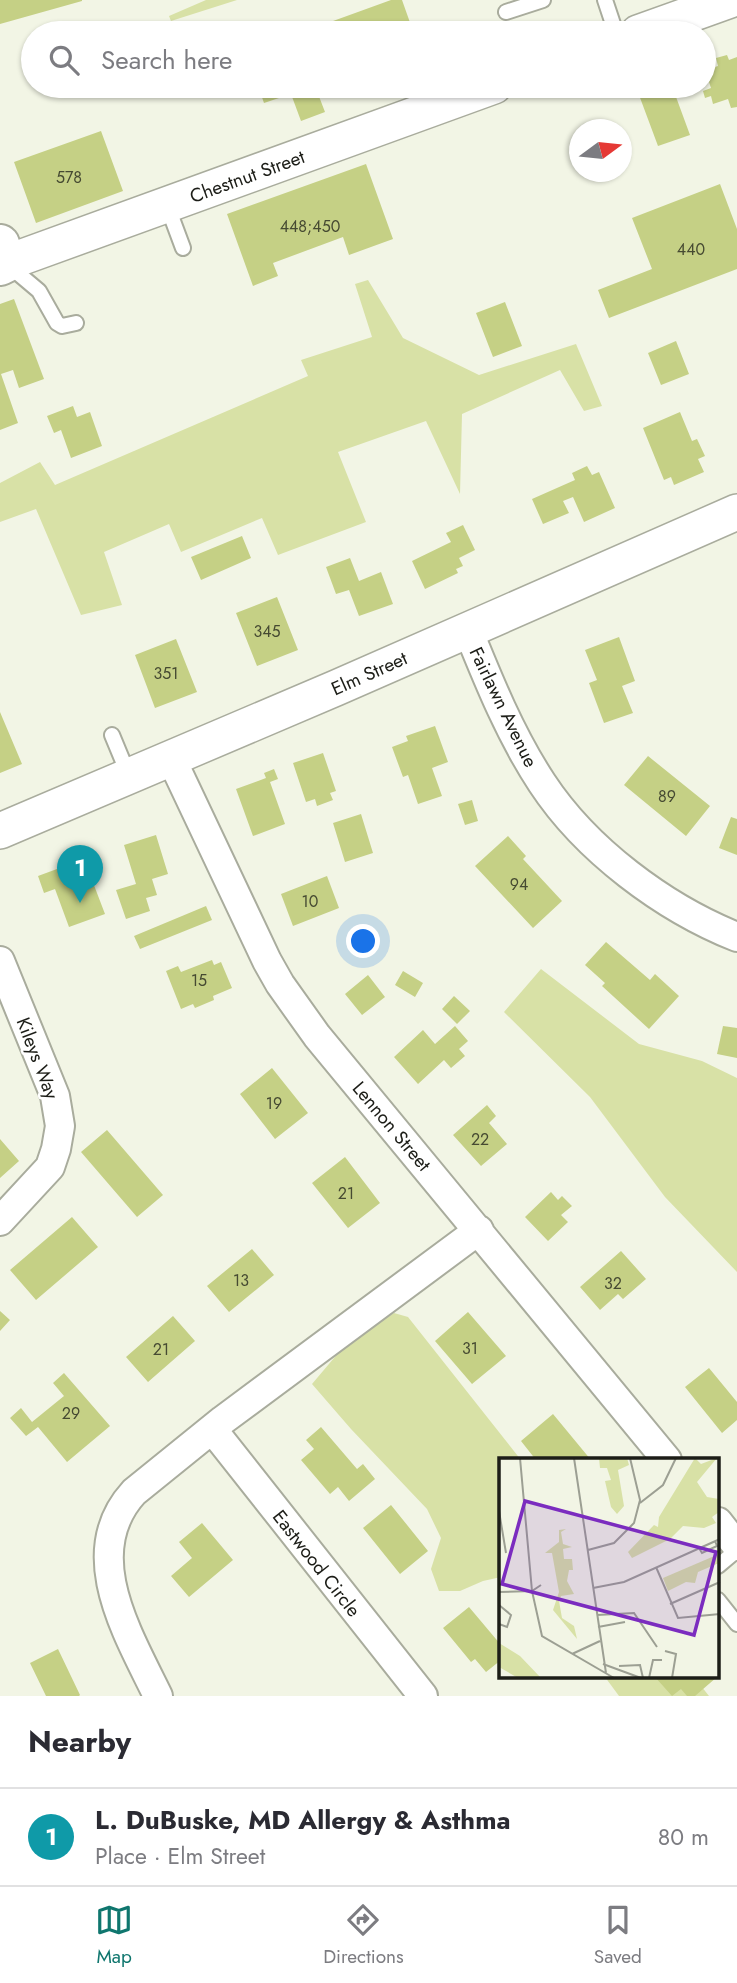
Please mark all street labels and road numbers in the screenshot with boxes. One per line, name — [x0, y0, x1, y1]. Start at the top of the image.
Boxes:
street label: Chestnut Street — [186, 143, 309, 210]
street label: Fairlawn Avenue — [463, 643, 544, 772]
street label: Elm Street — [327, 645, 412, 702]
street label: Kileys Way — [10, 1013, 66, 1104]
street label: Lennon Street — [346, 1076, 437, 1177]
street label: Eastwood Circle — [266, 1504, 367, 1623]

